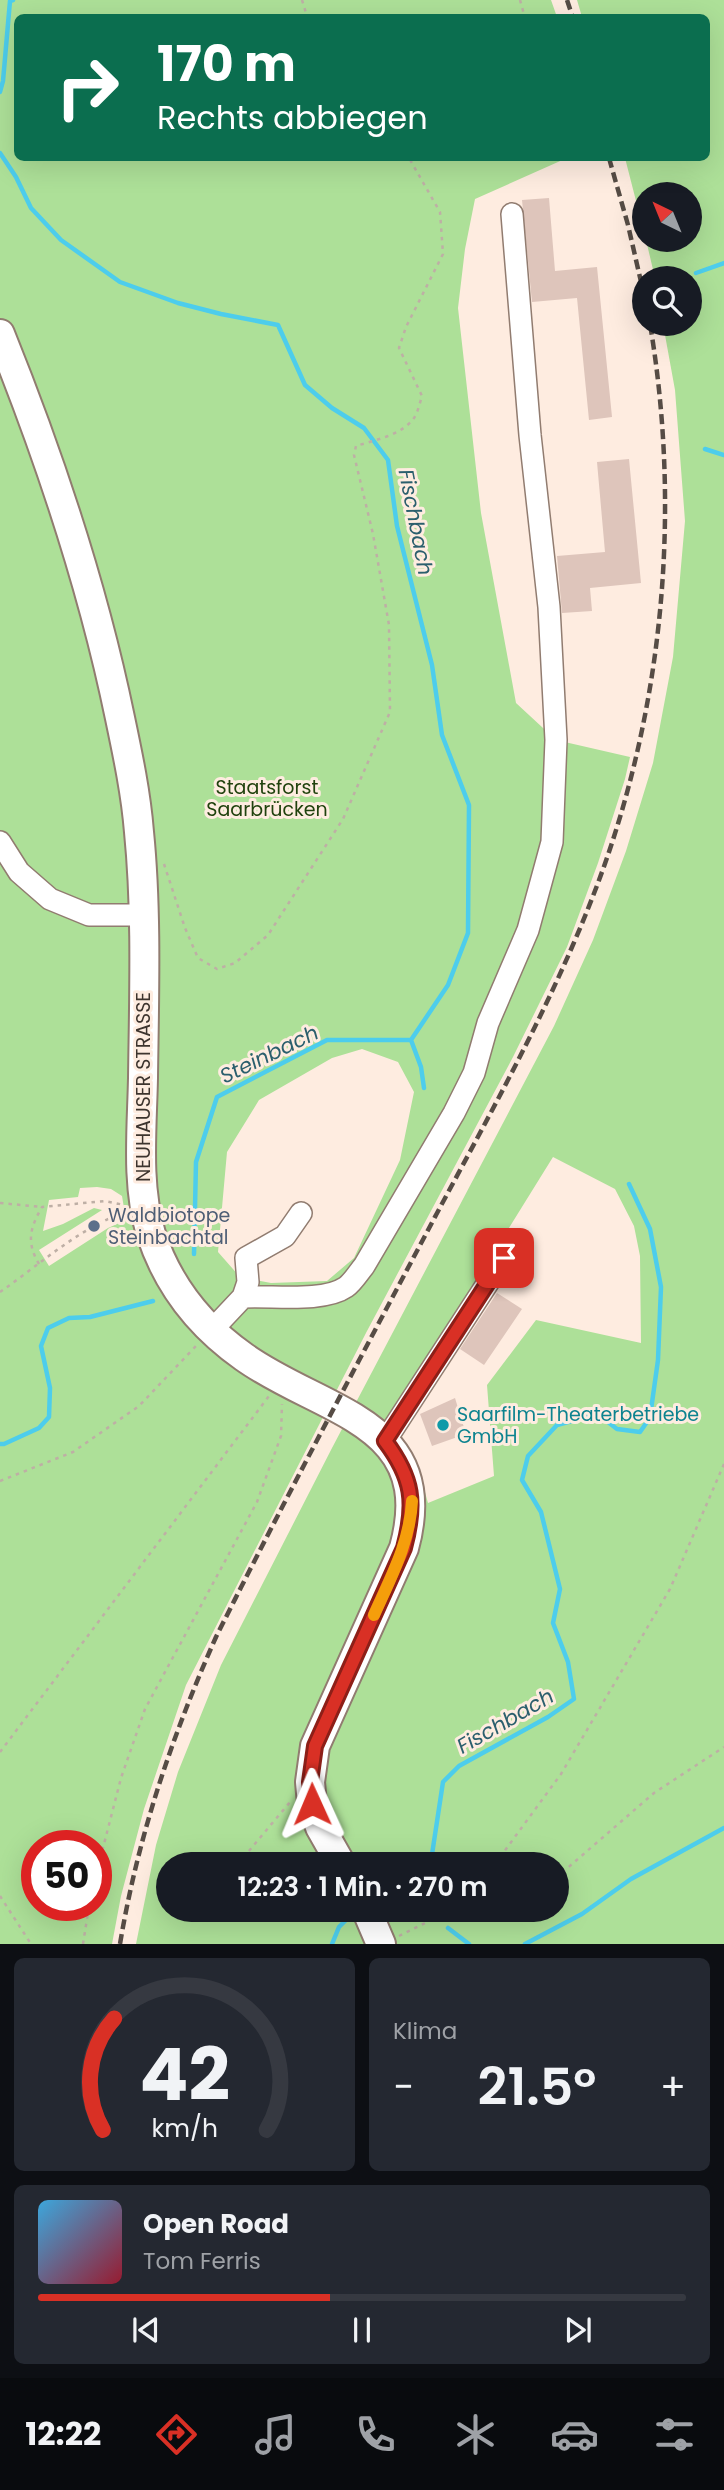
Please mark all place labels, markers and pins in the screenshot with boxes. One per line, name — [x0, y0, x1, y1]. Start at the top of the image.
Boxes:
place label: Waldbiotope Steinbachtal — [108, 1202, 230, 1251]
marker: Waldbiotope Steinbachtal — [86, 1218, 102, 1234]
pin — [474, 1228, 534, 1288]
place label: Saarfilm-Theaterbetriebe GmbH — [457, 1401, 699, 1450]
marker: Saarfilm-Theaterbetriebe GmbH — [435, 1417, 451, 1433]

